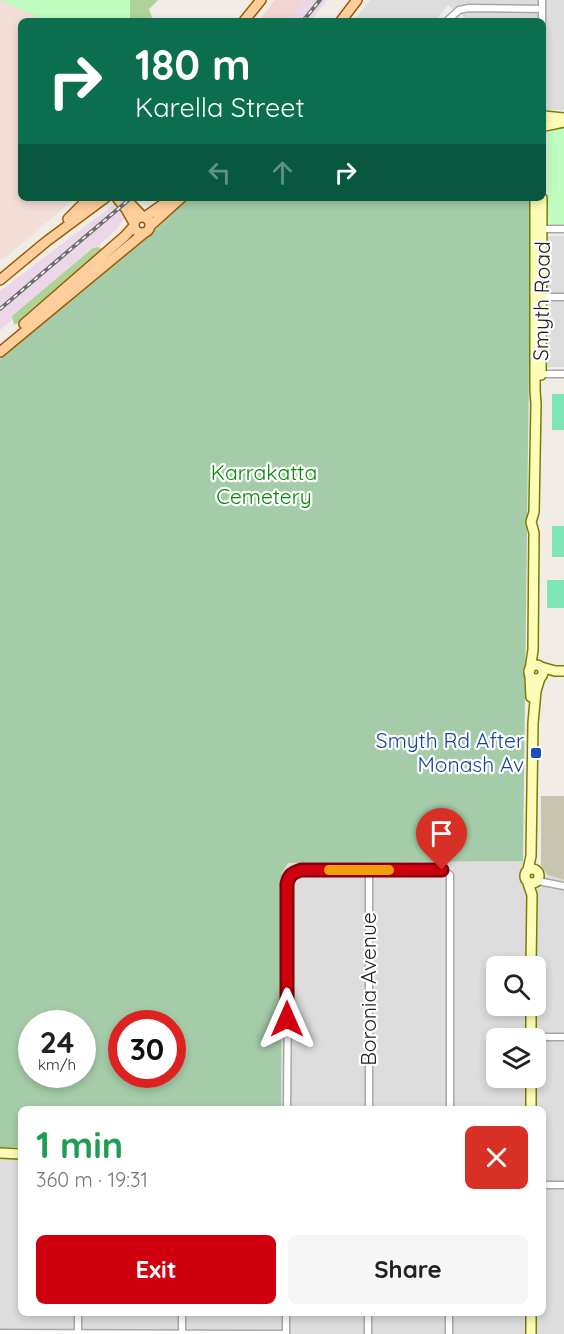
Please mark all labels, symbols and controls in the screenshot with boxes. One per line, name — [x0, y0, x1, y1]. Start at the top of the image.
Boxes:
text: 180 m — [135, 38, 251, 91]
icon: right — [36, 42, 114, 120]
text: Karella Street — [135, 90, 305, 124]
icon: left — [203, 156, 236, 189]
icon: ahead — [266, 156, 299, 189]
icon: right — [329, 156, 362, 189]
street label: Smyth Road — [527, 241, 555, 361]
park label: Karrakatta Cemetery — [211, 459, 317, 509]
place label: Smyth Rd After Monash Av — [376, 727, 524, 777]
marker: Smyth Rd After Monash Av — [529, 746, 543, 760]
pin — [416, 808, 467, 870]
icon: arrive — [425, 817, 458, 850]
street label: Boronia Avenue — [355, 912, 381, 1066]
map controls — [486, 956, 546, 1088]
button: search — [486, 956, 546, 1016]
position arrow — [255, 987, 319, 1051]
speed limit sign: 30 — [108, 1010, 186, 1088]
text: 24 — [40, 1023, 74, 1061]
button: layers — [486, 1028, 546, 1088]
text: km/h — [38, 1055, 76, 1074]
text: 1 min — [36, 1122, 123, 1167]
button: close — [465, 1126, 528, 1189]
text: 360 m · 19:31 — [36, 1167, 148, 1192]
button: Exit — [36, 1235, 276, 1304]
button: Share — [288, 1235, 528, 1304]

